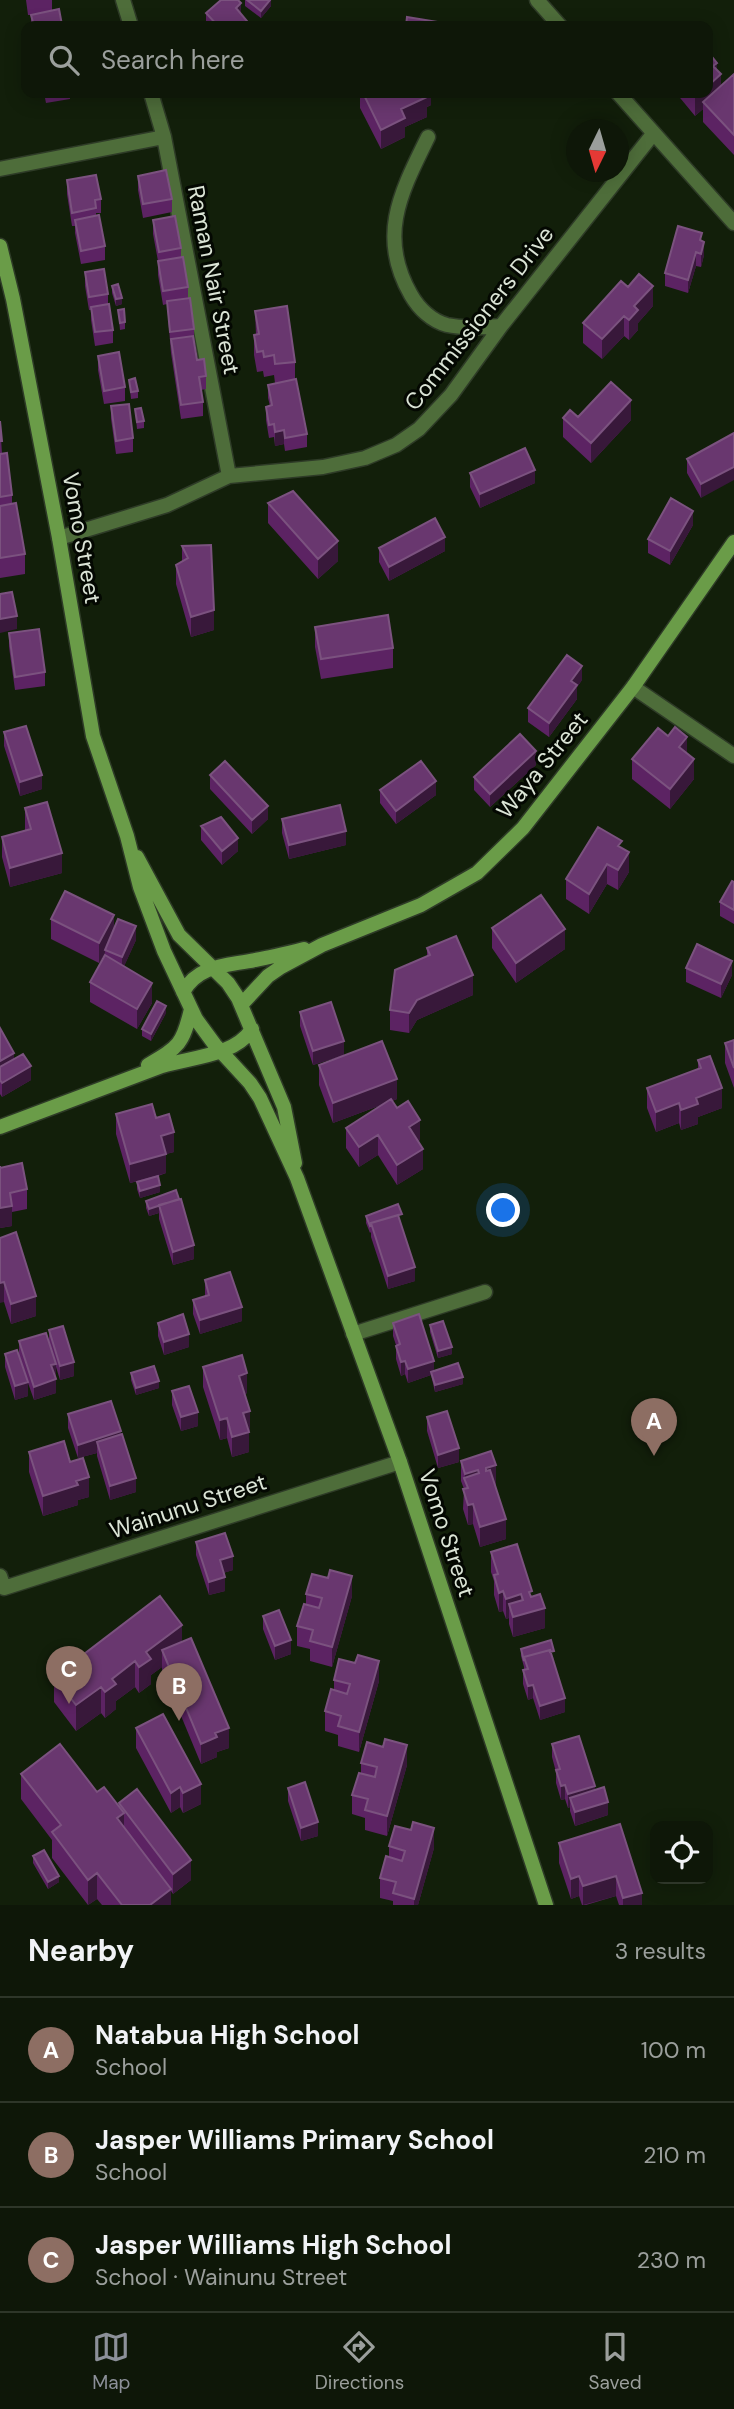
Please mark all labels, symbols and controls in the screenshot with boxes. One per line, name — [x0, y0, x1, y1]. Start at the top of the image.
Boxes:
search box — [21, 21, 713, 98]
icon: search — [45, 41, 83, 79]
text: Search here — [101, 43, 244, 77]
north arrow — [566, 119, 629, 182]
street label: Raman Nair Street — [181, 183, 247, 377]
street label: Commissioners Drive — [398, 220, 560, 416]
street label: Vomo Street — [56, 470, 108, 606]
street label: Waya Street — [490, 705, 594, 825]
your location — [486, 1193, 520, 1227]
pin: A — [631, 1398, 677, 1456]
street label: Vomo Street — [412, 1465, 482, 1601]
street label: Wainunu Street — [106, 1467, 270, 1545]
pin: C — [46, 1646, 92, 1704]
pin: B — [156, 1663, 202, 1721]
map controls — [650, 1821, 713, 1884]
button: locate — [650, 1821, 713, 1884]
text: Nearby — [28, 1931, 134, 1970]
text: 3 results — [615, 1936, 706, 1966]
text: Natabua High School — [95, 2018, 360, 2052]
text: A — [43, 2035, 59, 2065]
text: 100 m — [641, 2035, 706, 2065]
text: School — [95, 2052, 167, 2082]
text: Jasper Williams Primary School — [95, 2123, 494, 2157]
text: B — [44, 2140, 58, 2170]
text: 210 m — [643, 2140, 706, 2170]
text: School — [95, 2157, 167, 2187]
text: Jasper Williams High School — [95, 2228, 451, 2262]
text: C — [43, 2245, 59, 2275]
text: 230 m — [637, 2245, 706, 2275]
text: School · Wainunu Street — [95, 2262, 347, 2292]
tab: Map — [92, 2328, 130, 2395]
tab: Directions — [315, 2328, 404, 2395]
tab: Saved — [589, 2328, 642, 2395]

